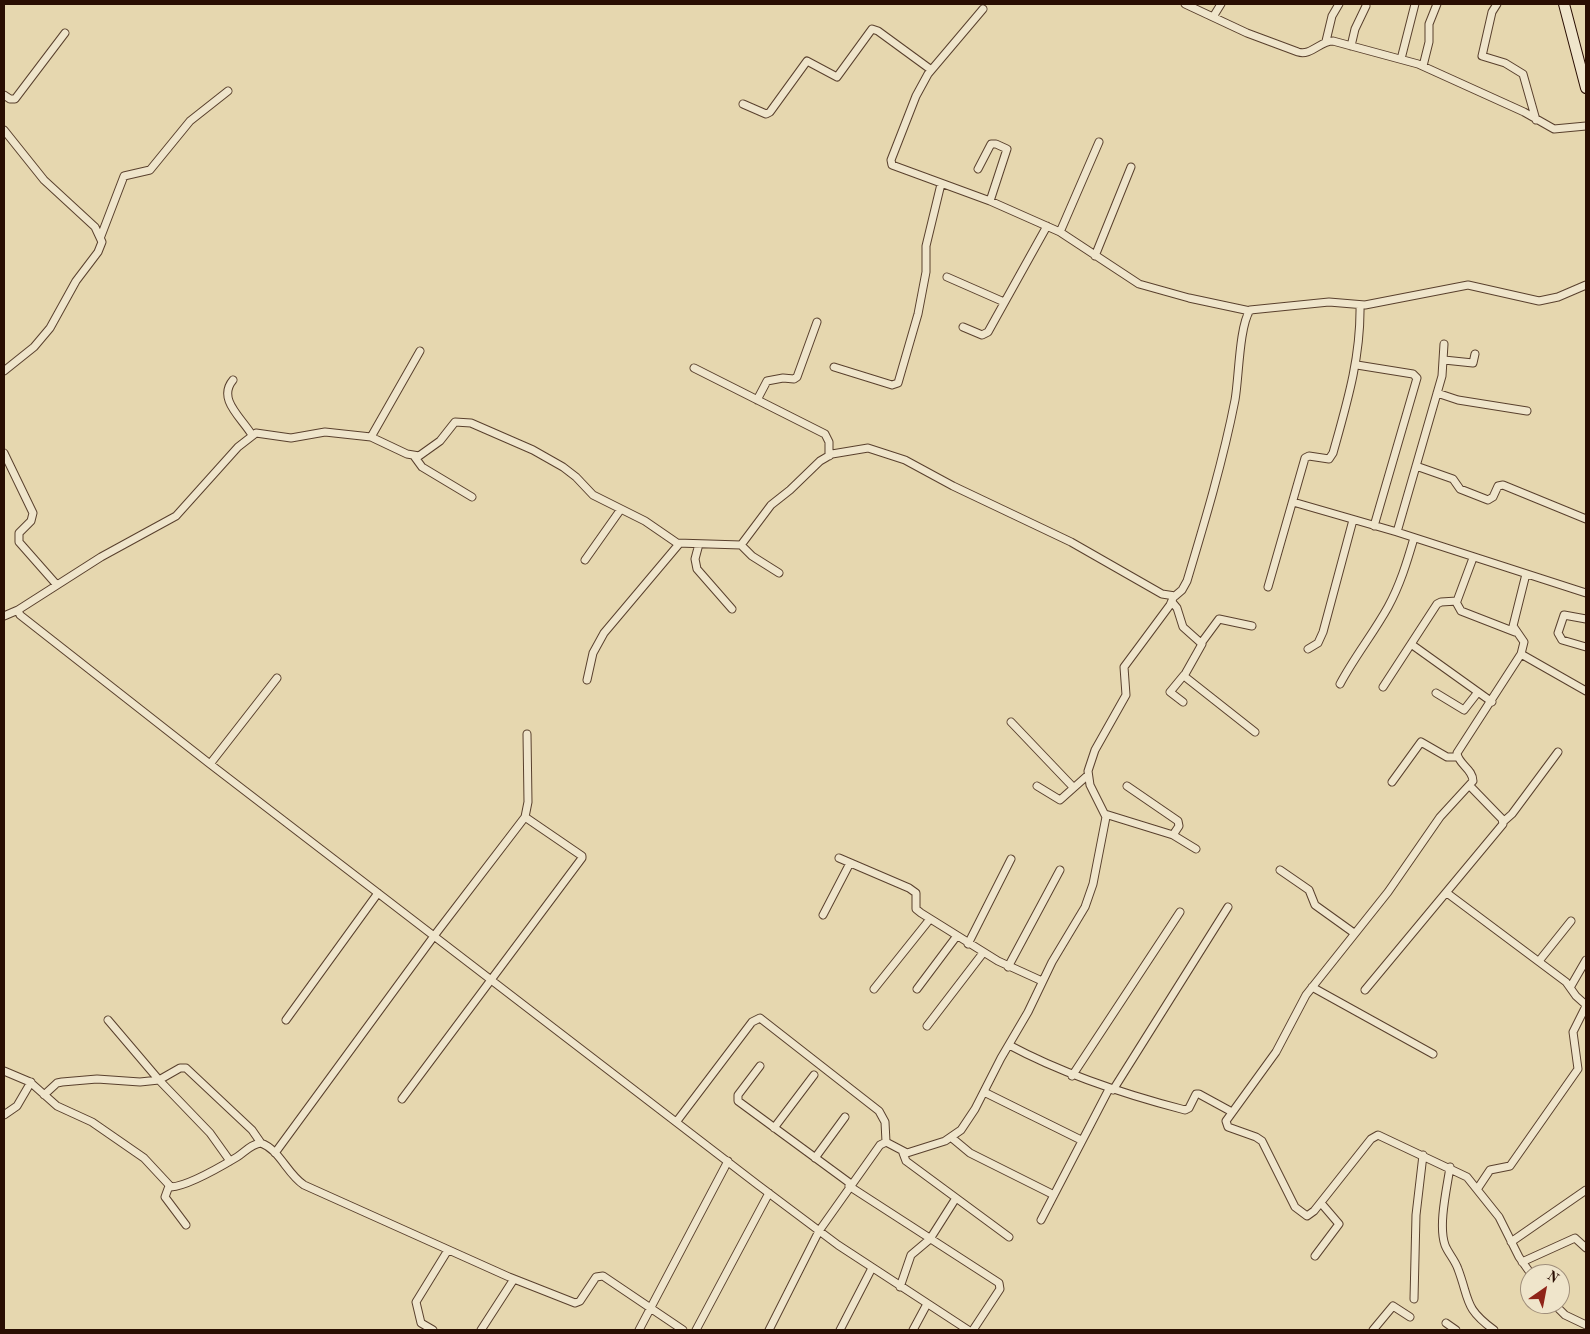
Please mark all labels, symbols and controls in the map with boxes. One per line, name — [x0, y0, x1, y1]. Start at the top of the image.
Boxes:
north arrow — [1520, 1264, 1570, 1314]
text: N — [1544, 1268, 1561, 1286]

